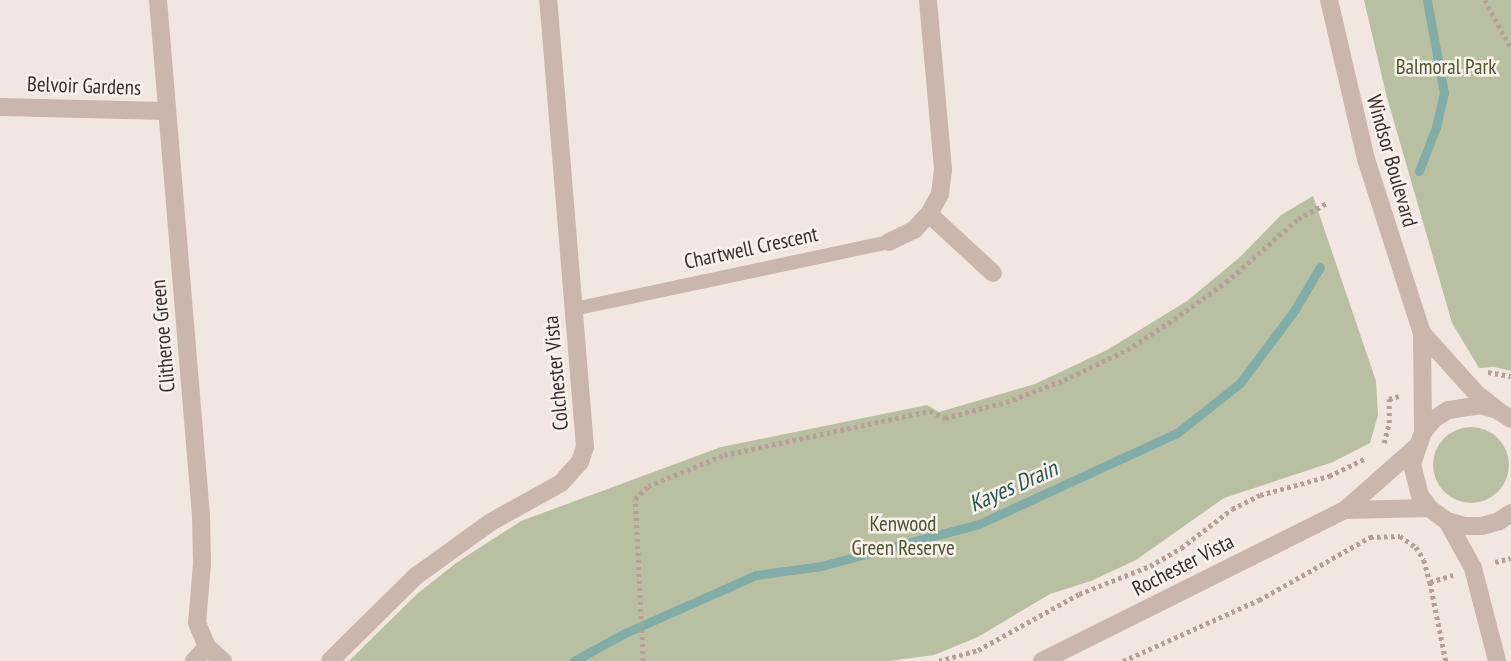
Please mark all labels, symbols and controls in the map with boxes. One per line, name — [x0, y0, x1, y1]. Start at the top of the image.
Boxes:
park label: Balmoral Park — [1396, 54, 1496, 80]
street label: Belvoir Gardens — [27, 71, 141, 101]
street label: Windsor Boulevard — [1361, 92, 1423, 230]
street label: Chartwell Crescent — [682, 222, 820, 274]
street label: Clitheroe Green — [146, 279, 180, 393]
street label: Colchester Vista — [538, 314, 574, 432]
water label: Kayes Drain — [965, 454, 1061, 518]
park label: Kenwood Green Reserve — [851, 511, 955, 561]
street label: Rochester Vista — [1128, 529, 1238, 601]

